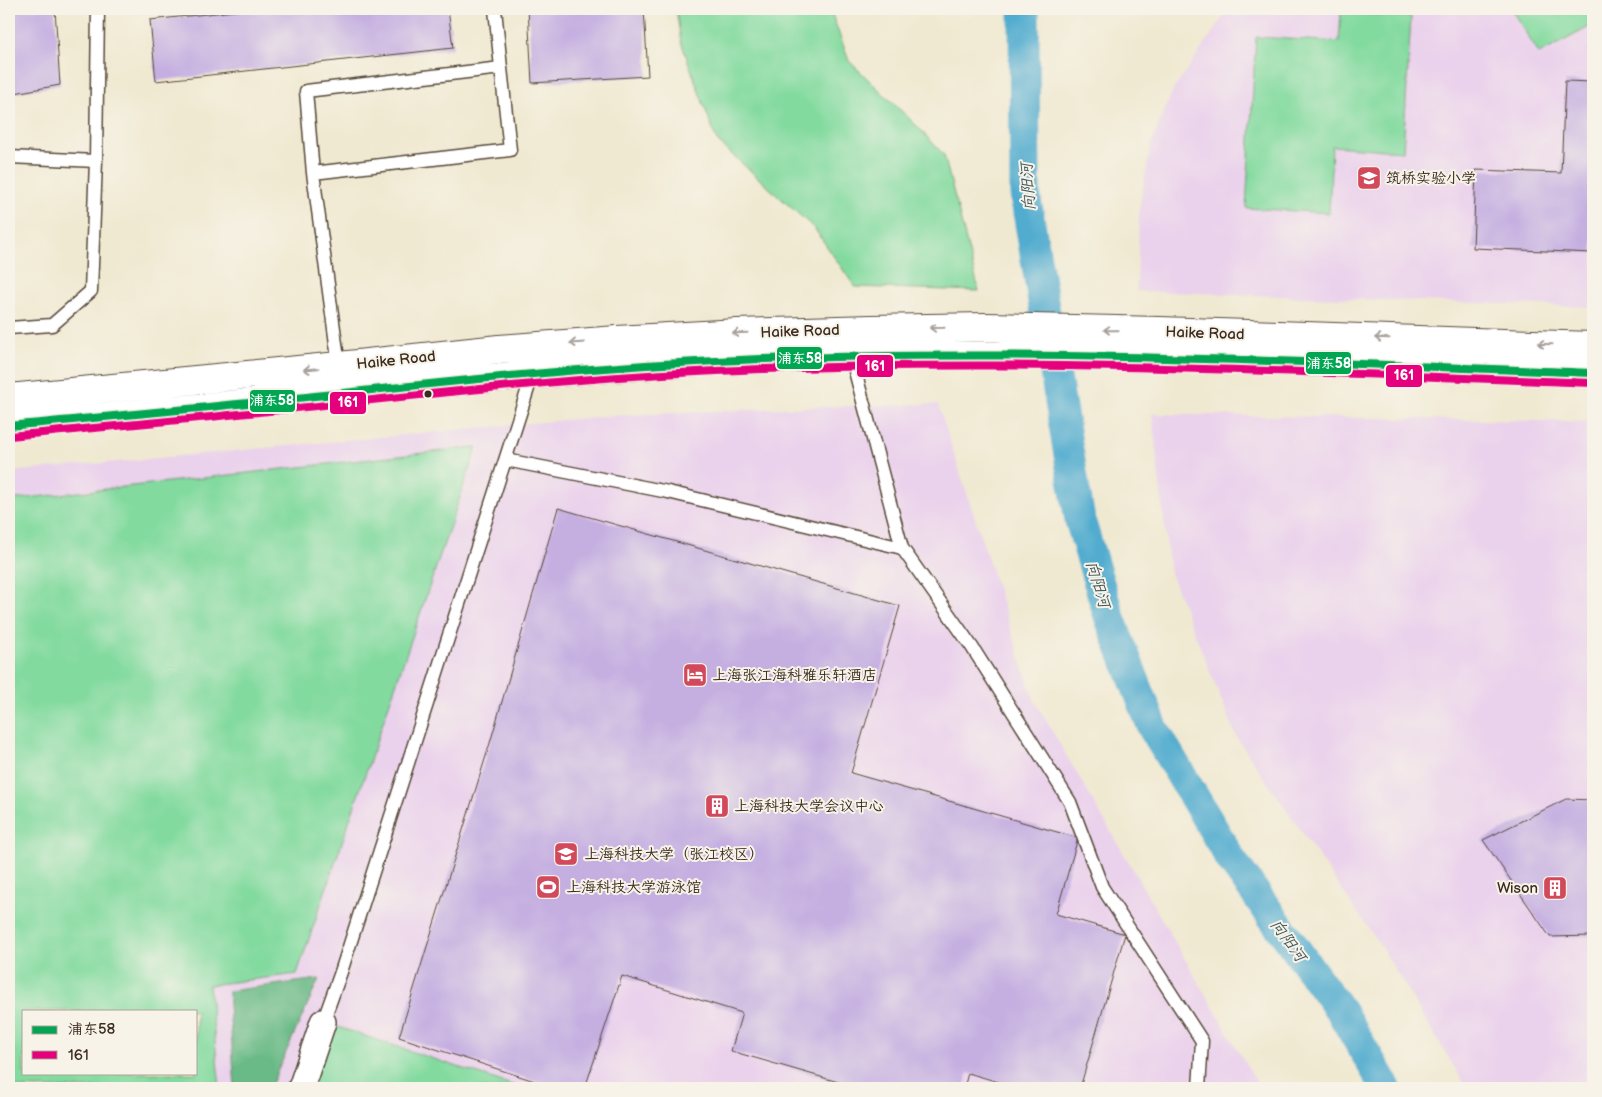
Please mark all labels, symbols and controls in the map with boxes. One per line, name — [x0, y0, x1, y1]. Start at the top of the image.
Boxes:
water label: 向阳河 — [1017, 159, 1040, 212]
school or university icon: 筑桥实验小学 — [1356, 165, 1382, 191]
place label: 筑桥实验小学 — [1386, 169, 1476, 188]
street label: Haike Road — [760, 321, 840, 342]
one-way arrow — [929, 323, 946, 333]
street label: Haike Road — [1165, 323, 1245, 344]
one-way arrow — [1103, 325, 1120, 335]
one-way arrow — [732, 329, 748, 338]
one-way arrow — [1374, 333, 1390, 343]
one-way arrow — [570, 338, 586, 348]
one-way arrow — [1537, 340, 1553, 349]
line badge: 浦东58 — [776, 346, 823, 370]
street label: Haike Road — [356, 347, 436, 374]
text: 浦东58 — [778, 350, 822, 367]
line badge: 浦东58 — [1305, 351, 1352, 375]
line badge: 161 — [856, 354, 894, 378]
text: 浦东58 — [1307, 355, 1351, 372]
text: 161 — [865, 358, 885, 375]
one-way arrow — [303, 364, 319, 374]
line badge: 161 — [1385, 364, 1423, 388]
text: 161 — [1394, 367, 1414, 384]
line badge: 浦东58 — [249, 389, 296, 413]
unlabelled marker — [423, 389, 433, 399]
line badge: 161 — [329, 391, 367, 415]
text: 浦东58 — [250, 392, 294, 409]
text: 161 — [338, 394, 358, 411]
water label: 向阳河 — [1081, 559, 1115, 613]
hotel icon: 上海张江海科雅乐轩酒店 — [682, 662, 708, 688]
place label: 上海张江海科雅乐轩酒店 — [712, 666, 877, 685]
building icon: 上海科技大学会议中心 — [704, 793, 730, 819]
place label: 上海科技大学会议中心 — [734, 797, 884, 816]
school or university icon: 上海科技大学（张江校区） — [553, 841, 579, 867]
place label: 上海科技大学（张江校区） — [584, 845, 764, 864]
sports icon: 上海科技大学游泳馆 — [535, 874, 561, 900]
building icon: Wison — [1542, 875, 1568, 901]
place label: 上海科技大学游泳馆 — [566, 878, 701, 897]
place label: Wison — [1497, 879, 1538, 898]
water label: 向阳河 — [1266, 916, 1311, 968]
legend — [22, 1010, 198, 1074]
text: 浦东58 — [68, 1020, 116, 1039]
text: 161 — [68, 1046, 89, 1065]

